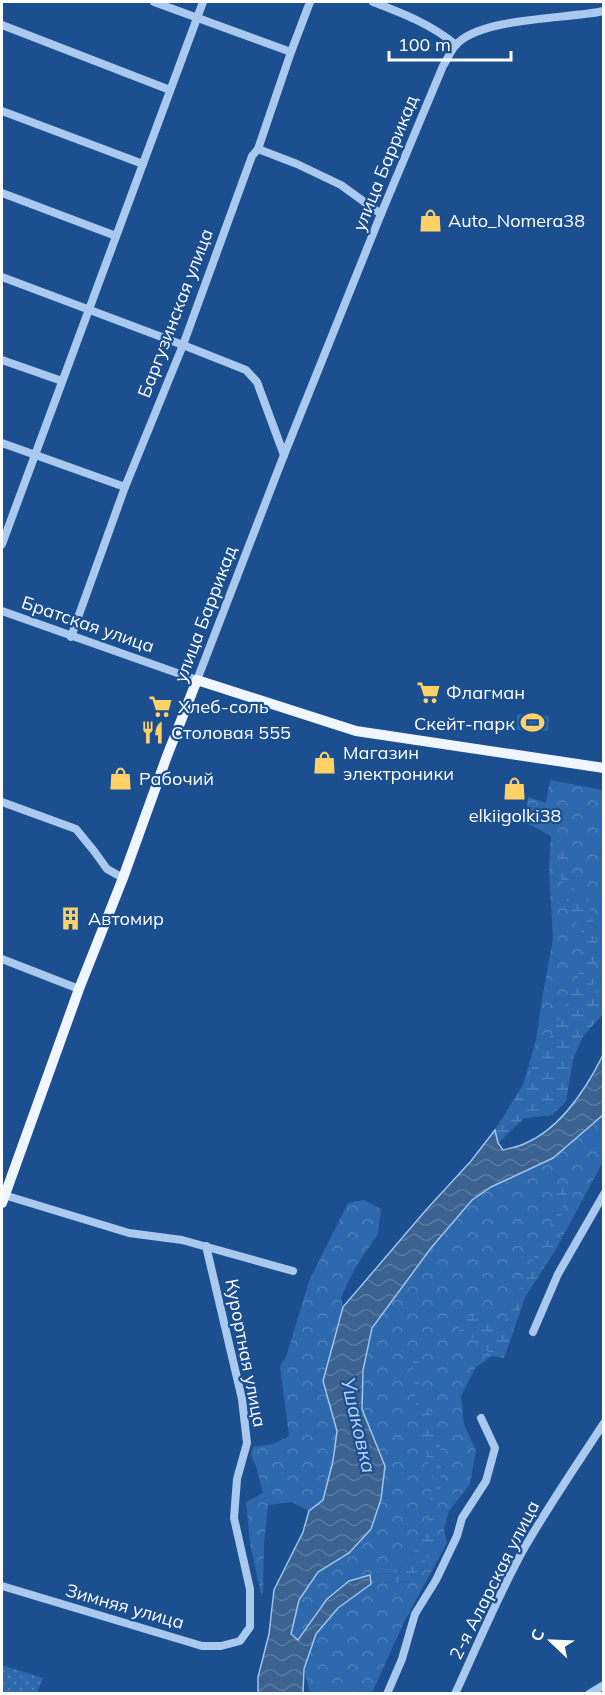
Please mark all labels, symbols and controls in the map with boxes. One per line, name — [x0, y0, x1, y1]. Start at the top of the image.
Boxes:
scale bar — [389, 24, 510, 62]
text: 100 m — [398, 33, 451, 56]
street label: улица Баррикад — [347, 92, 423, 234]
shop icon: Auto_Nomera38 — [417, 207, 443, 233]
place label: Auto_Nomera38 — [448, 209, 585, 232]
street label: Баргузинская улица — [132, 225, 218, 401]
street label: улица Баррикад — [168, 542, 242, 686]
street label: Братская улица — [18, 590, 158, 658]
supermarket icon: Флагман — [415, 679, 441, 705]
place label: Флагман — [446, 681, 525, 704]
supermarket icon: Хлеб-соль — [147, 693, 173, 719]
place label: Хлеб-соль — [178, 695, 269, 718]
sports icon: Скейт-парк — [520, 710, 546, 736]
place label: Скейт-парк — [414, 712, 515, 735]
restaurant icon: Столовая 555 — [140, 719, 166, 745]
place label: Столовая 555 — [171, 721, 291, 744]
place label: Магазин электроники — [343, 741, 454, 785]
shop icon: Магазин электроники — [312, 749, 338, 775]
shop icon: Рабочий — [108, 765, 134, 791]
place label: Рабочий — [139, 767, 214, 790]
shop icon: elkiigolki38 — [502, 776, 528, 802]
place label: elkiigolki38 — [469, 804, 561, 827]
building icon: Автомир — [57, 905, 83, 931]
place label: Автомир — [88, 907, 164, 930]
street label: Курортная улица — [220, 1277, 272, 1429]
water label: Ушаковка — [336, 1375, 382, 1475]
street label: 2-я Аларская улица — [444, 1497, 544, 1663]
street label: Зимняя улица — [63, 1578, 187, 1634]
north arrow — [521, 1611, 581, 1671]
text: С — [526, 1626, 549, 1644]

